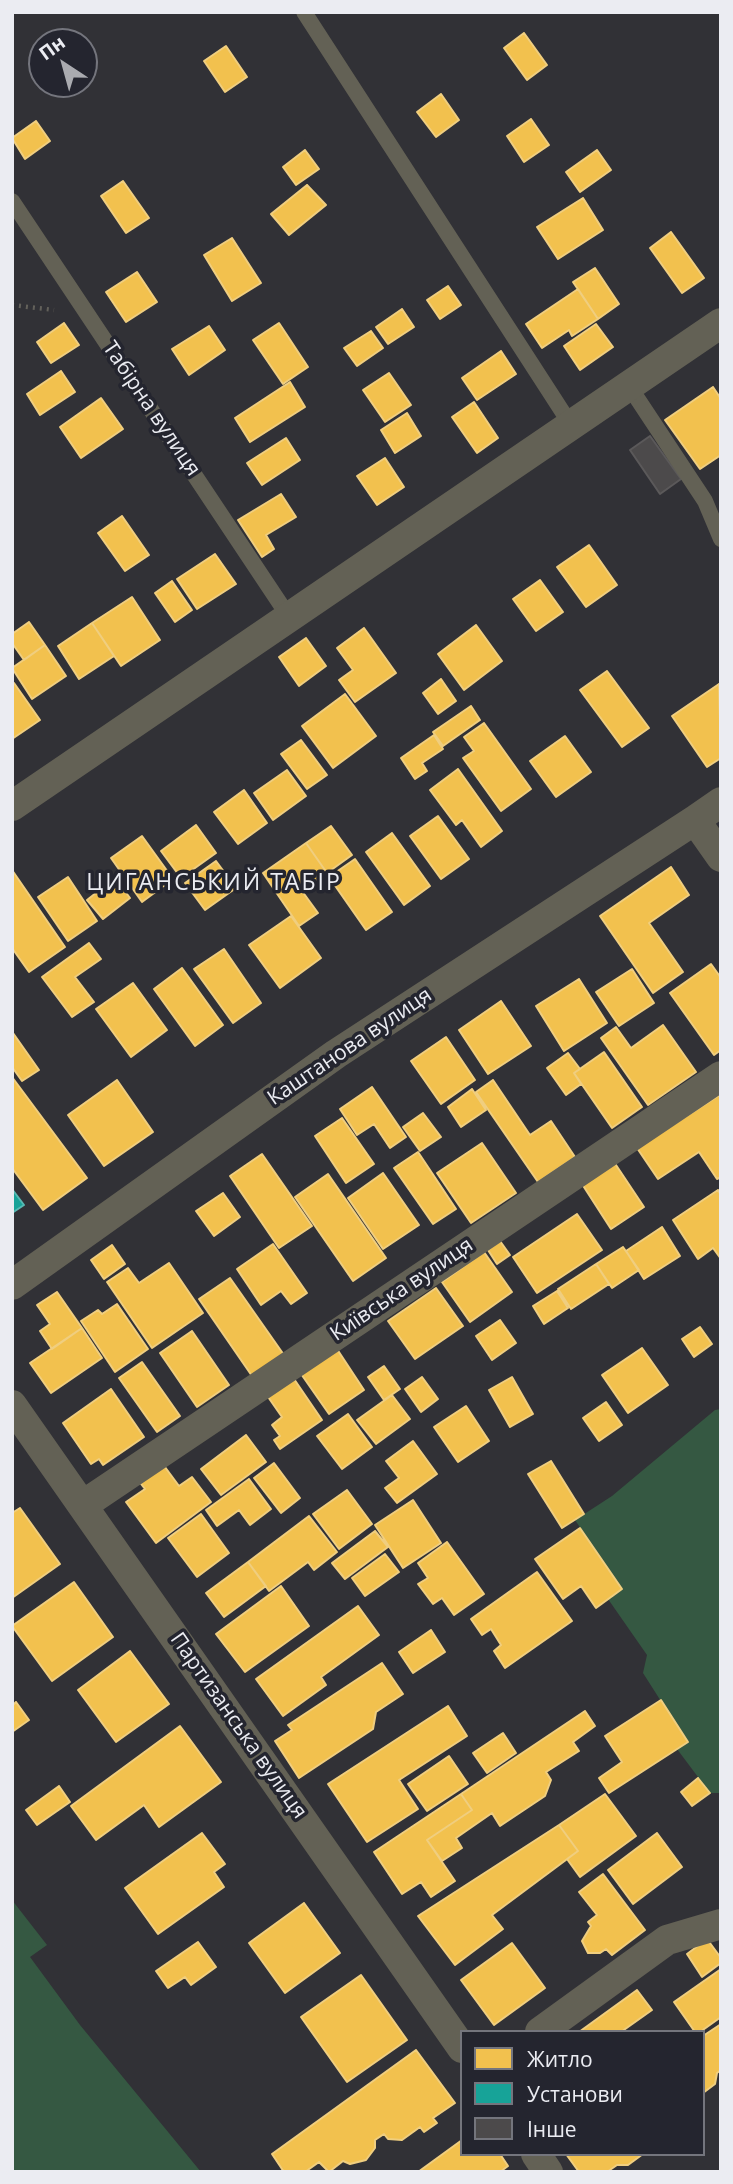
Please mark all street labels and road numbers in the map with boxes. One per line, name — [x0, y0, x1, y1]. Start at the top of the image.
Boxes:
street label: Табірна вулиця — [97, 337, 205, 481]
street label: Каштанова вулиця — [263, 983, 437, 1111]
street label: Київська вулиця — [326, 1233, 478, 1347]
street label: Партизанська вулиця — [164, 1628, 312, 1824]

